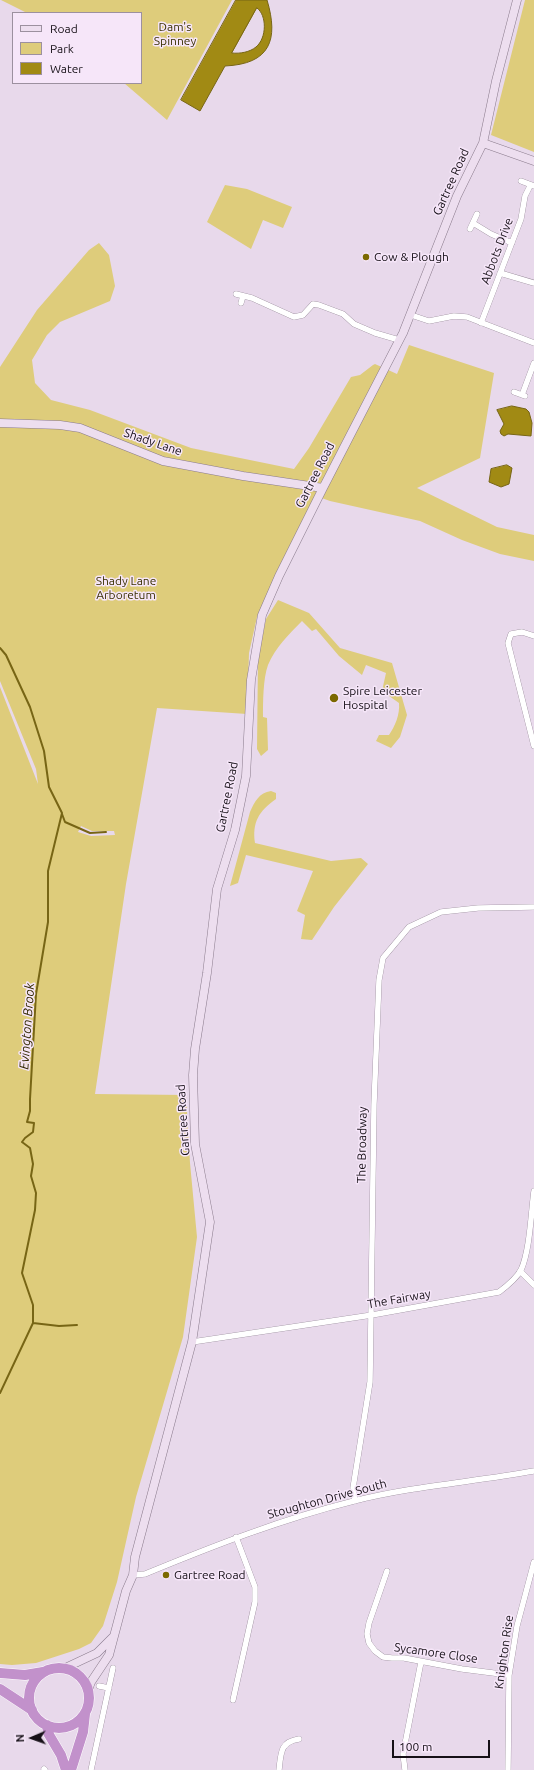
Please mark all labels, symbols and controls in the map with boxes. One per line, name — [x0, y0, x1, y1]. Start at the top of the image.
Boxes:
legend — [12, 12, 142, 84]
park label: Dam's Spinney — [154, 20, 196, 48]
text: Road — [50, 22, 78, 35]
text: Park — [50, 42, 74, 55]
text: Water — [50, 62, 83, 75]
street label: Gartree Road — [430, 146, 472, 218]
street label: Abbots Drive — [478, 216, 516, 286]
place label: Cow & Plough — [374, 250, 449, 264]
marker: Cow & Plough — [361, 252, 371, 262]
street label: Shady Lane — [122, 425, 184, 459]
street label: Gartree Road — [292, 440, 338, 510]
park label: Shady Lane Arboretum — [96, 574, 156, 602]
place label: Spire Leicester Hospital — [343, 684, 422, 712]
marker: Spire Leicester Hospital — [328, 692, 340, 704]
street label: Gartree Road — [213, 760, 241, 834]
water label: Evington Brook — [16, 982, 38, 1070]
street label: Gartree Road — [173, 1084, 193, 1156]
street label: The Broadway — [354, 1107, 370, 1183]
street label: The Fairway — [366, 1286, 432, 1312]
street label: Stoughton Drive South — [266, 1476, 388, 1522]
place label: Gartree Road — [174, 1568, 246, 1582]
marker: Gartree Road — [161, 1570, 171, 1580]
street label: Knighton Rise — [492, 1614, 516, 1690]
street label: Sycamore Close — [393, 1640, 479, 1666]
north arrow — [12, 1718, 52, 1758]
scale bar — [394, 1732, 492, 1758]
text: N — [14, 1734, 26, 1743]
text: 100 m — [399, 1740, 432, 1753]

